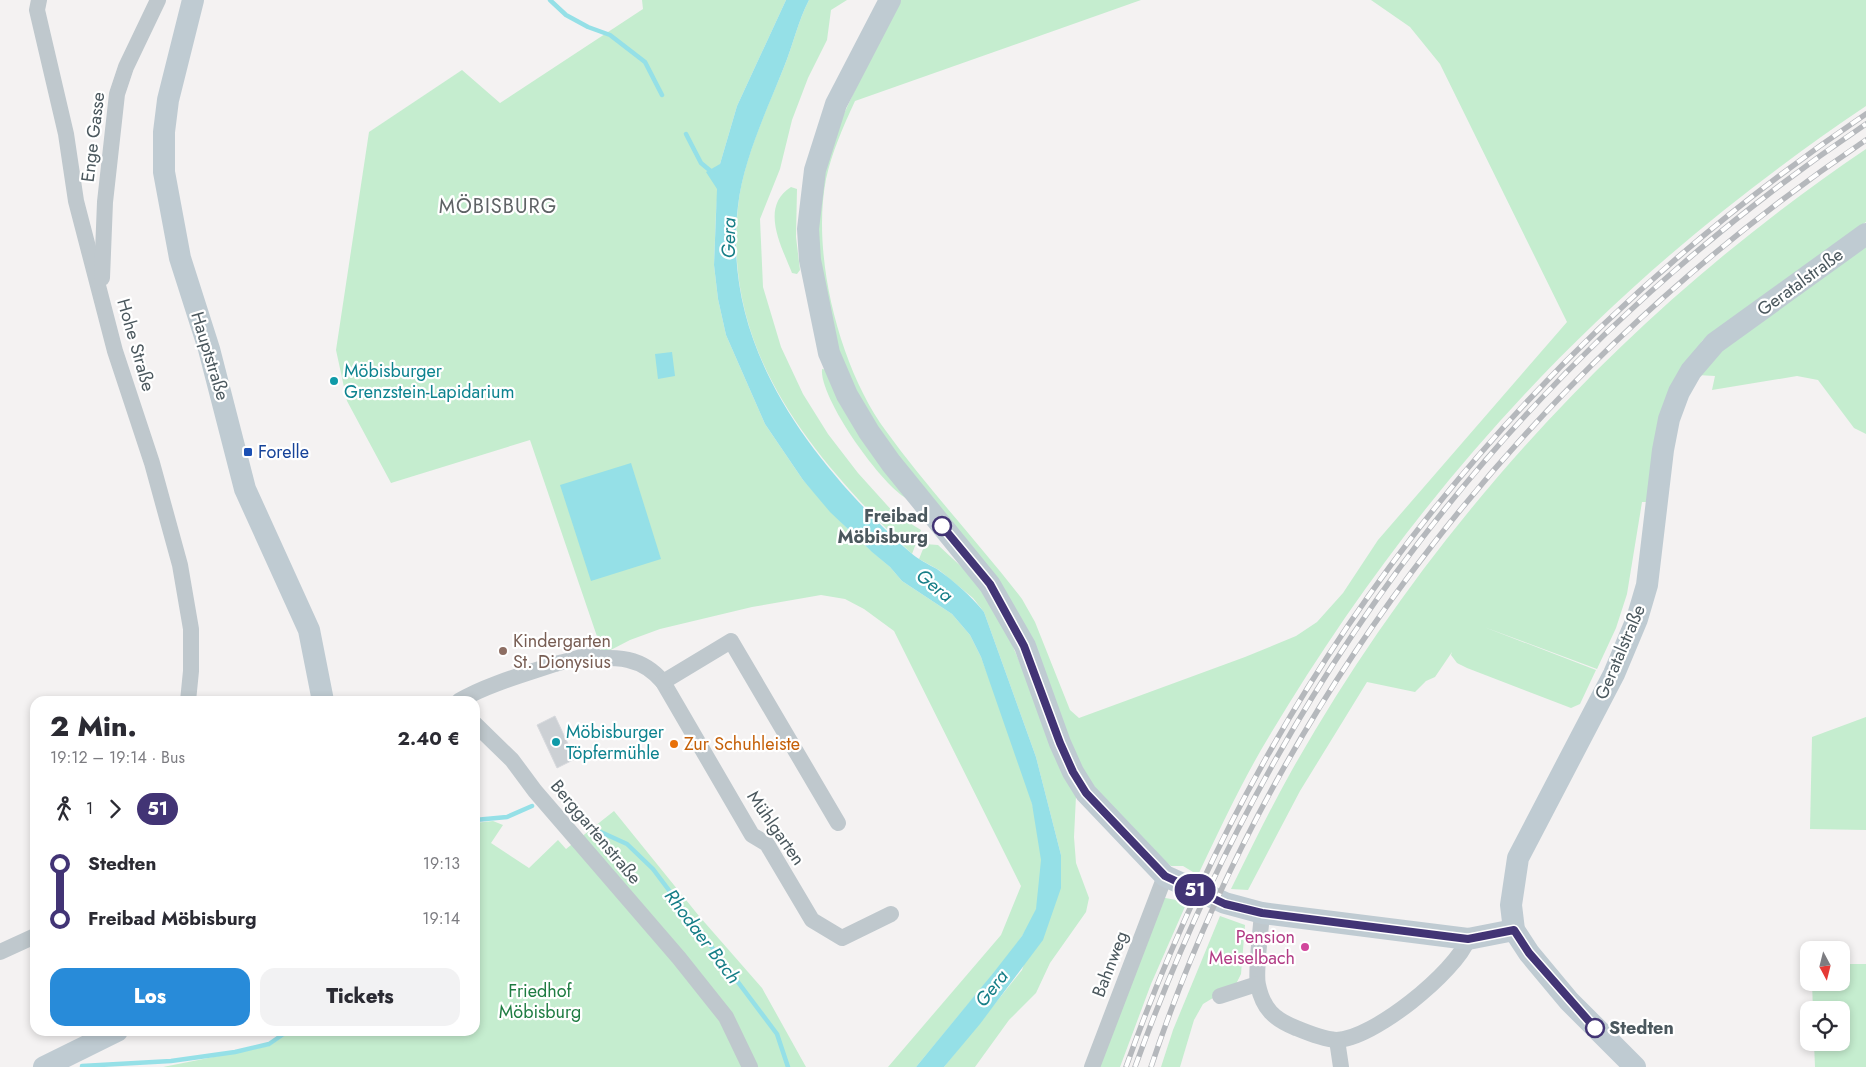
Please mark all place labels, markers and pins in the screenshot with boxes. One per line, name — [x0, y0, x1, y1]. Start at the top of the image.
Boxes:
place label: Möbisburger Grenzstein-Lapidarium — [344, 358, 515, 405]
marker: Möbisburger Grenzstein-Lapidarium — [328, 375, 340, 387]
place label: Forelle — [258, 439, 309, 465]
marker: Forelle — [242, 446, 254, 458]
place label: Freibad Möbisburg — [837, 503, 928, 550]
marker: Freibad Möbisburg — [932, 516, 952, 536]
place label: Kindergarten St. Dionysius — [513, 628, 611, 675]
marker: Kindergarten St. Dionysius — [497, 645, 509, 657]
place label: Möbisburger Töpfermühle — [566, 719, 665, 766]
place label: Zur Schuhleiste — [684, 731, 800, 757]
marker: Möbisburger Töpfermühle — [550, 736, 562, 748]
marker: Zur Schuhleiste — [668, 738, 680, 750]
place label: Pension Meiselbach — [1209, 924, 1295, 971]
marker: Pension Meiselbach — [1299, 941, 1311, 953]
place label: Stedten — [1609, 1015, 1674, 1041]
marker: Stedten — [1585, 1018, 1605, 1038]

